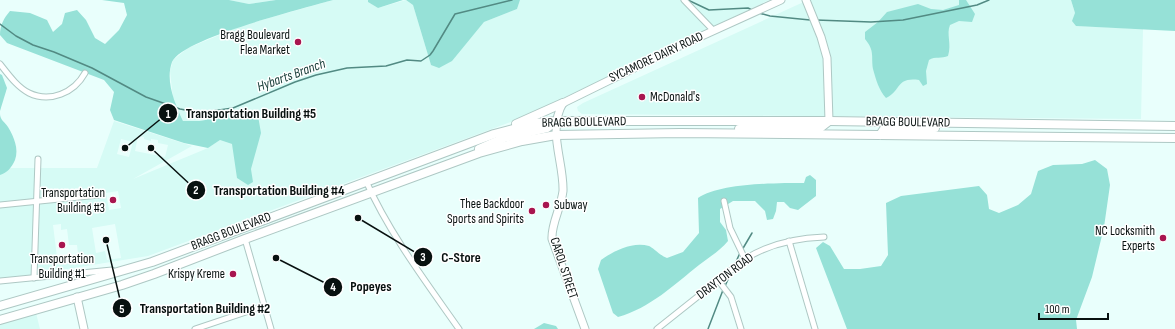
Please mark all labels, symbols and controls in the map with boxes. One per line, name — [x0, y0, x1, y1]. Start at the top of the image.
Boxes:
place label: Bragg Boulevard Flea Market — [220, 27, 290, 58]
street label: SYCAMORE DAIRY ROAD — [606, 28, 706, 86]
marker: Bragg Boulevard Flea Market — [293, 37, 303, 47]
water label: Hybarts Branch — [254, 55, 328, 95]
place label: McDonald's — [650, 89, 700, 105]
marker: McDonald's — [637, 92, 647, 102]
callout: Transportation Building #5 — [158, 100, 325, 126]
text: Transportation Building #5 — [186, 105, 316, 122]
text: 1 — [166, 107, 171, 122]
street label: BRAGG BOULEVARD — [542, 113, 626, 131]
street label: BRAGG BOULEVARD — [866, 113, 950, 131]
callout: Transportation Building #4 — [186, 177, 353, 203]
text: Transportation Building #4 — [214, 182, 345, 199]
text: 2 — [193, 183, 199, 198]
place label: Transportation Building #3 — [41, 185, 105, 216]
marker: Transportation Building #3 — [108, 195, 118, 205]
place label: Thee Backdoor Sports and Spirits — [447, 196, 524, 227]
place label: Subway — [554, 197, 587, 213]
marker: Subway — [541, 200, 551, 210]
marker: Thee Backdoor Sports and Spirits — [527, 206, 537, 216]
street label: BRAGG BOULEVARD — [189, 208, 273, 254]
place label: NC Locksmith Experts — [1095, 223, 1155, 254]
marker: NC Locksmith Experts — [1158, 233, 1168, 243]
street label: CAROL STREET — [547, 235, 581, 301]
marker: Transportation Building #1 — [57, 240, 67, 250]
callout: C-Store — [413, 244, 489, 270]
text: C-Store — [441, 249, 481, 266]
street label: DRAYTON ROAD — [693, 249, 757, 303]
text: 3 — [420, 250, 426, 265]
place label: Transportation Building #1 — [30, 251, 94, 282]
place label: Krispy Kreme — [168, 266, 225, 282]
marker: Krispy Kreme — [228, 269, 238, 279]
callout: Popeyes — [323, 274, 400, 300]
text: Popeyes — [350, 278, 392, 295]
text: 4 — [330, 280, 336, 295]
callout: Transportation Building #2 — [112, 295, 278, 321]
scale bar — [1039, 295, 1108, 321]
text: Transportation Building #2 — [140, 300, 270, 317]
text: 5 — [119, 302, 125, 317]
text: 100 m — [1045, 302, 1070, 317]

